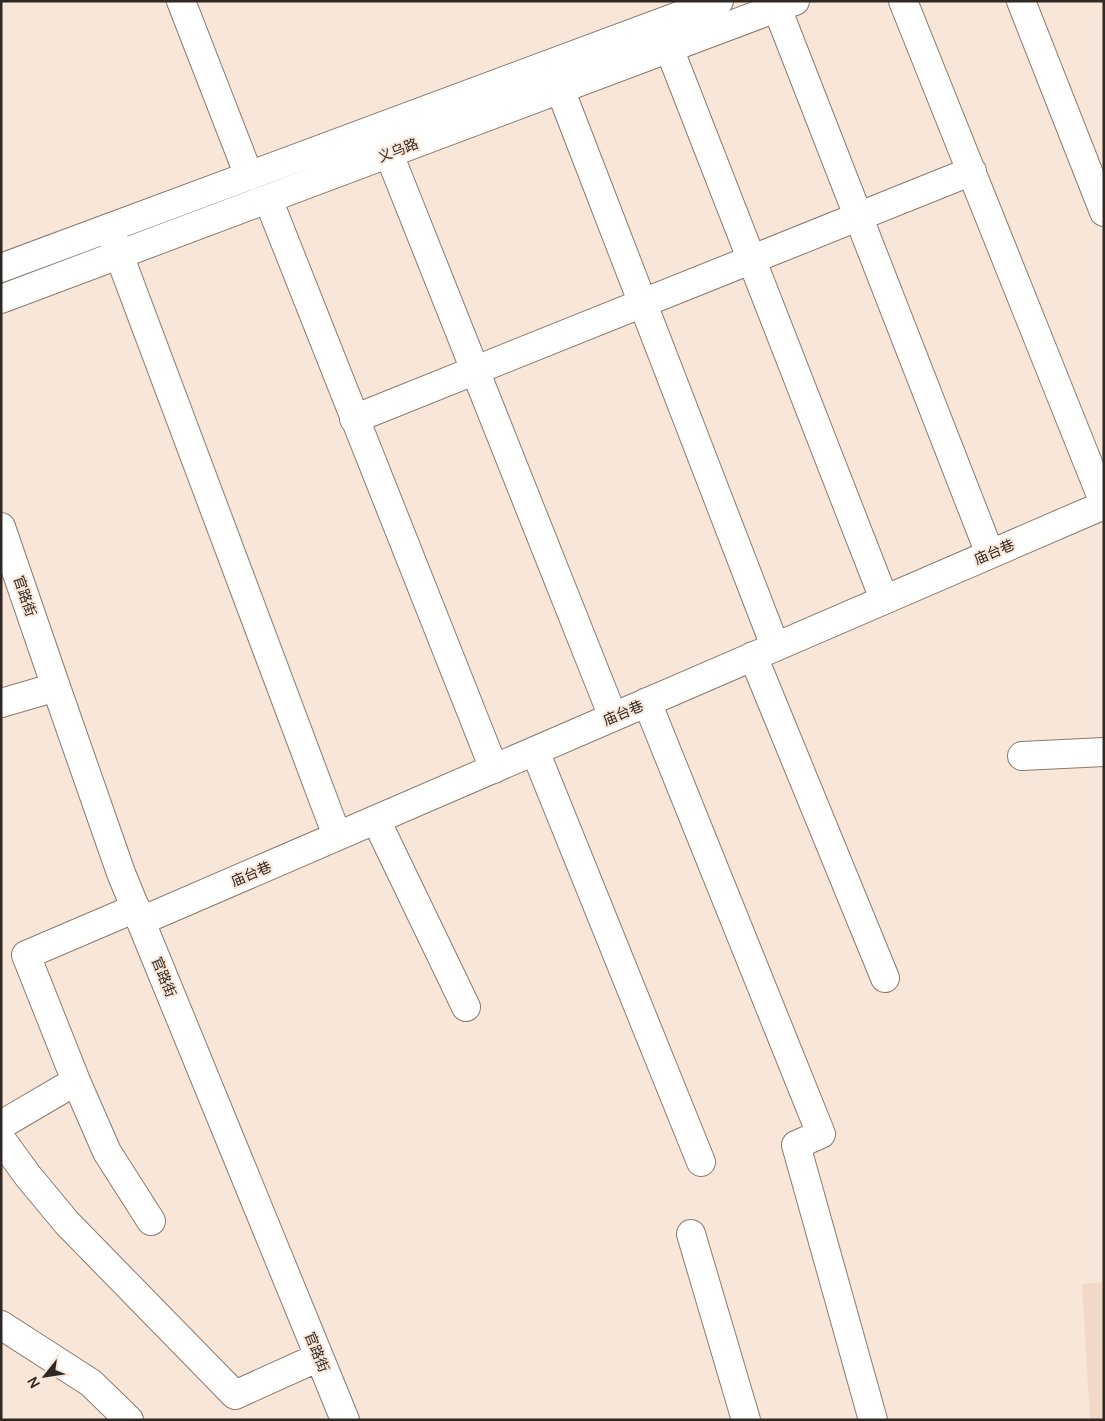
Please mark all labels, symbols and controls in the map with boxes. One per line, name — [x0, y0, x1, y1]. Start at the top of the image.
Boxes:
street label: 义乌路 — [375, 133, 421, 166]
street label: 庙台巷 — [971, 535, 1017, 568]
street label: 官路街 — [10, 573, 41, 619]
street label: 庙台巷 — [600, 696, 646, 729]
street label: 庙台巷 — [228, 857, 274, 890]
street label: 官路街 — [148, 954, 181, 1000]
street label: 官路街 — [301, 1329, 334, 1375]
north arrow — [20, 1351, 70, 1401]
text: N — [23, 1374, 44, 1392]

